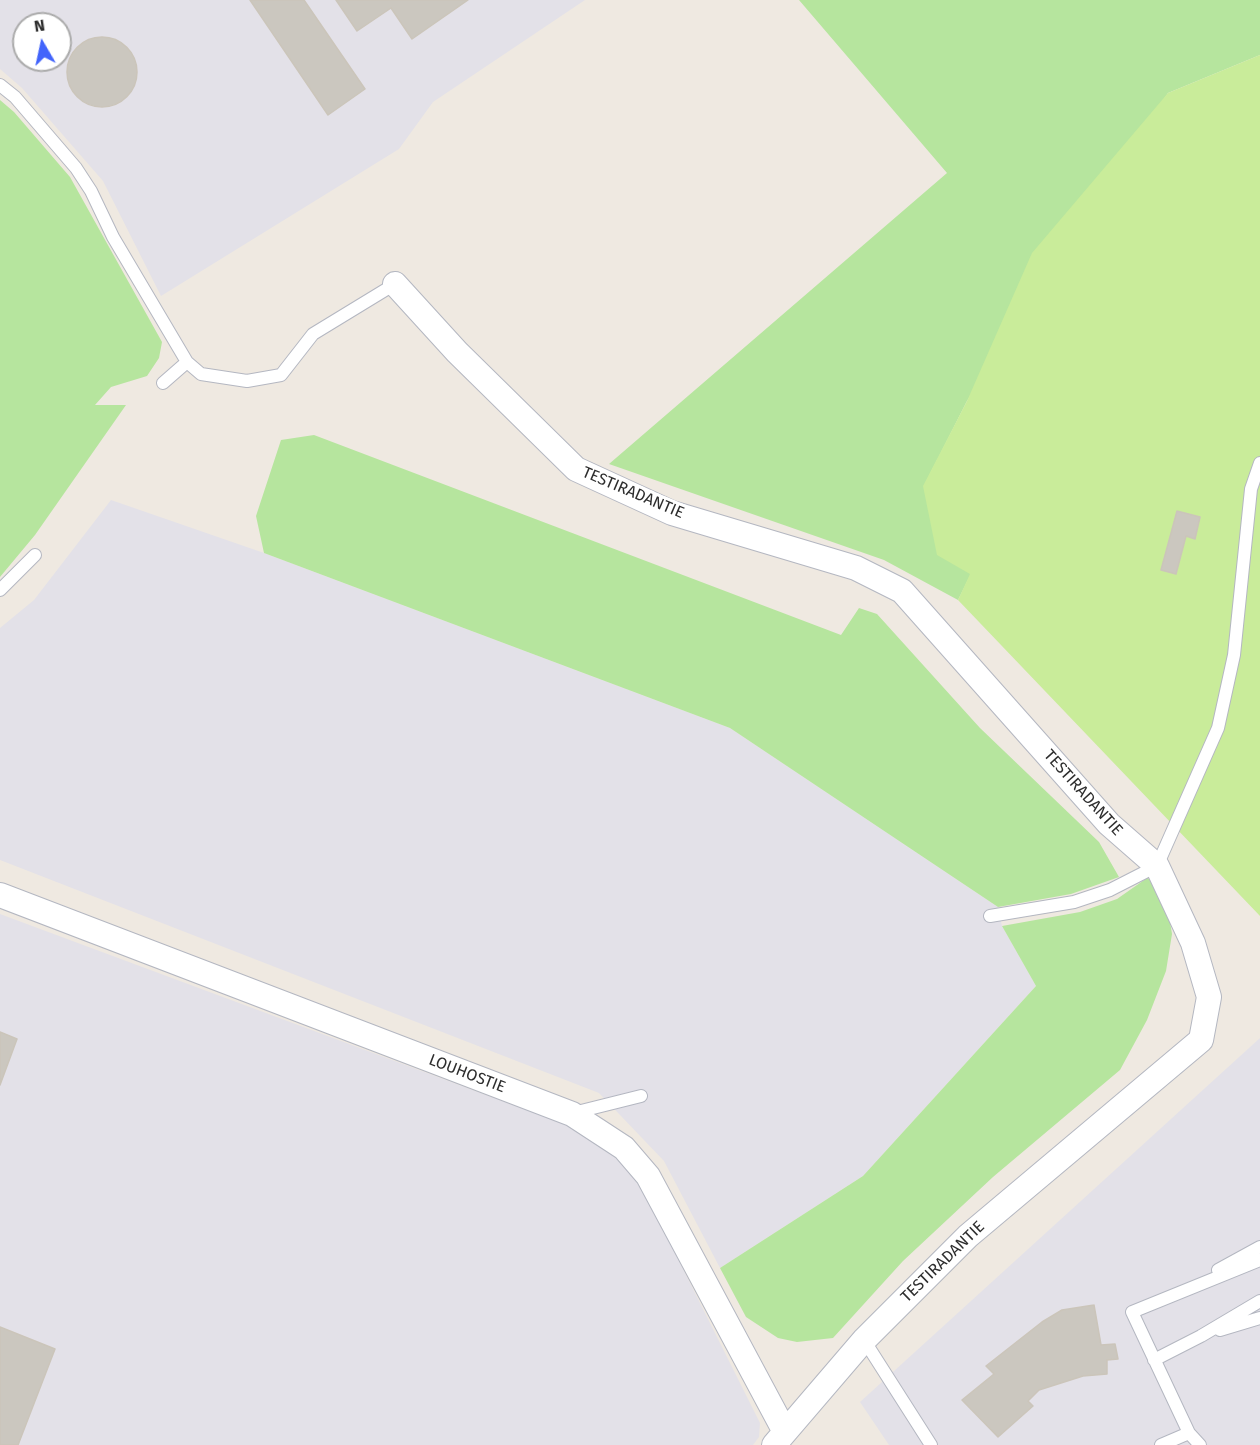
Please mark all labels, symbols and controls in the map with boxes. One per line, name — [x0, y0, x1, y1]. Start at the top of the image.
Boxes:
north arrow — [12, 12, 72, 72]
text: N — [33, 15, 46, 36]
street label: TESTIRADANTIE — [579, 463, 687, 523]
street label: TESTIRADANTIE — [1040, 746, 1126, 840]
street label: LOUHOSTIE — [426, 1051, 508, 1097]
street label: TESTIRADANTIE — [897, 1217, 989, 1307]

